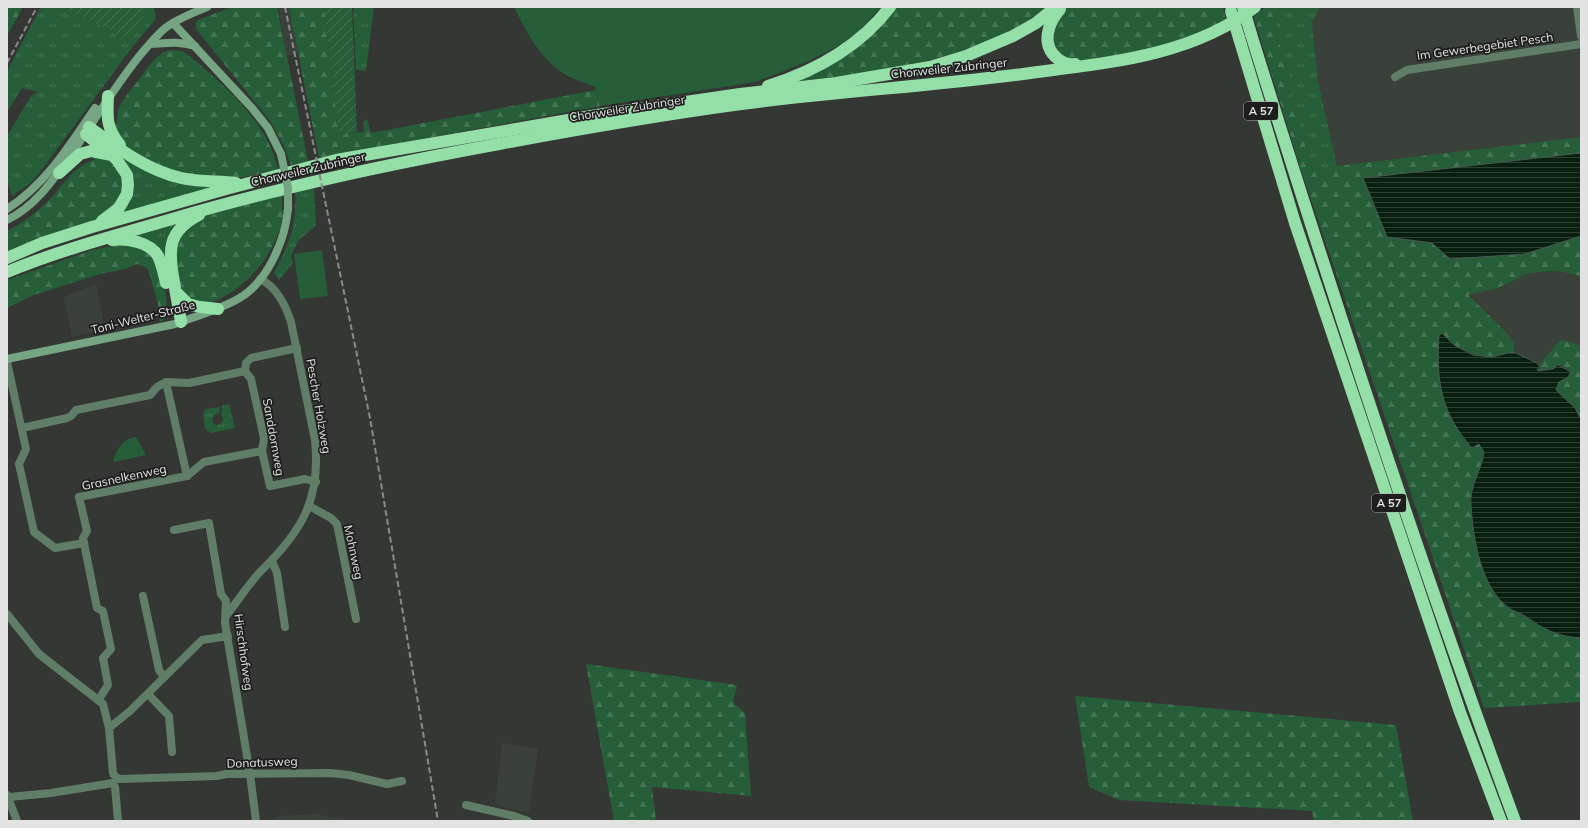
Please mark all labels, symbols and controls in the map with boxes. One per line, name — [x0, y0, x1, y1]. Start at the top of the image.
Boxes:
street label: Im Gewerbegebiet Pesch — [1416, 29, 1554, 63]
street label: Chorweiler Zubringer — [890, 54, 1009, 82]
street label: Chorweiler Zubringer — [568, 91, 687, 125]
road number: A 57 — [1244, 102, 1278, 120]
street label: Chorweiler Zubringer — [249, 148, 367, 189]
street label: Toni-Welter-Straße — [89, 297, 197, 337]
street label: Pescher Holzweg — [303, 357, 335, 455]
street label: Sanddornweg — [260, 397, 288, 477]
street label: Grasnelkenweg — [80, 461, 168, 493]
road number: A 57 — [1372, 494, 1406, 512]
street label: Mohnweg — [341, 523, 367, 581]
street label: Hirschhofweg — [231, 613, 257, 691]
street label: Donatusweg — [226, 753, 298, 771]

